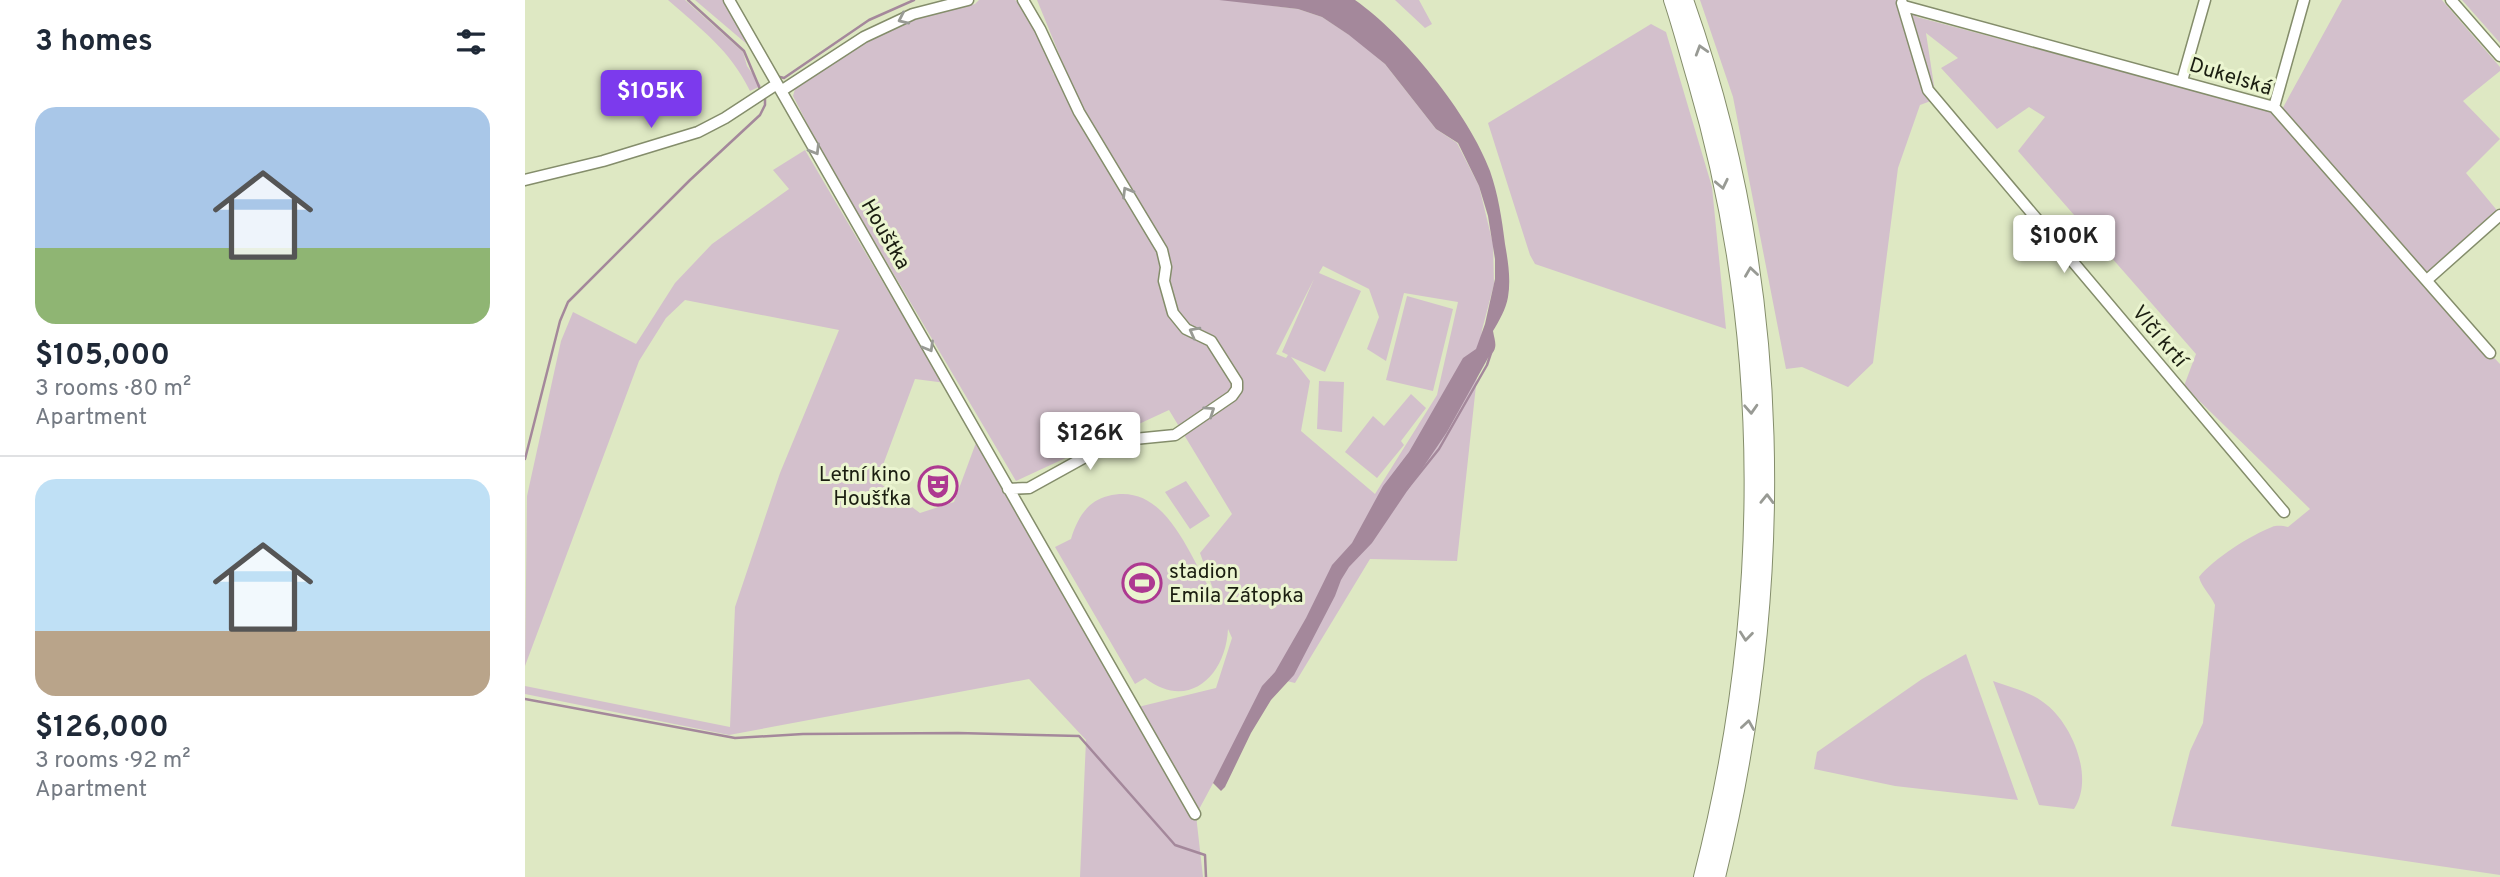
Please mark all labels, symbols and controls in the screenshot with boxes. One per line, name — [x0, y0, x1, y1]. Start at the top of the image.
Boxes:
one-way arrow — [898, 11, 910, 25]
icon: filters — [452, 23, 490, 61]
text: 3 homes — [35, 24, 153, 61]
one-way arrow — [1695, 45, 1710, 57]
street label: Dukelská — [2186, 52, 2275, 103]
pin: $105K — [602, 71, 700, 130]
text: $105K — [617, 78, 685, 107]
one-way arrow — [807, 143, 820, 156]
icon: home — [200, 152, 326, 278]
one-way arrow — [1714, 178, 1729, 190]
one-way arrow — [1122, 186, 1135, 199]
street label: Houštka — [854, 195, 916, 275]
pin: $100K — [2015, 216, 2113, 275]
text: $100K — [2029, 223, 2099, 252]
one-way arrow — [1744, 266, 1759, 278]
street label: Vlčí krtí — [2125, 300, 2194, 375]
one-way arrow — [1188, 326, 1201, 340]
text: $105,000 — [35, 338, 170, 375]
one-way arrow — [921, 340, 934, 352]
text: 3 rooms · 80 m² — [35, 375, 191, 404]
text: Apartment — [35, 404, 147, 433]
one-way arrow — [1743, 404, 1758, 415]
one-way arrow — [1202, 407, 1215, 419]
pin: $126K — [1041, 412, 1139, 472]
text: $126K — [1056, 420, 1124, 449]
place label: Letní kino Houšťka — [819, 462, 911, 513]
theatre icon: Letní kino Houšťka — [917, 465, 959, 507]
one-way arrow — [1759, 493, 1775, 504]
icon: home — [200, 524, 326, 650]
place label: stadion Emila Zátopka — [1169, 559, 1304, 610]
sports icon: stadion Emila Zátopka — [1121, 562, 1163, 604]
one-way arrow — [1739, 631, 1754, 642]
text: $126,000 — [35, 710, 169, 747]
one-way arrow — [1740, 720, 1755, 731]
text: 3 rooms · 92 m² — [35, 747, 191, 776]
text: Apartment — [35, 776, 147, 805]

